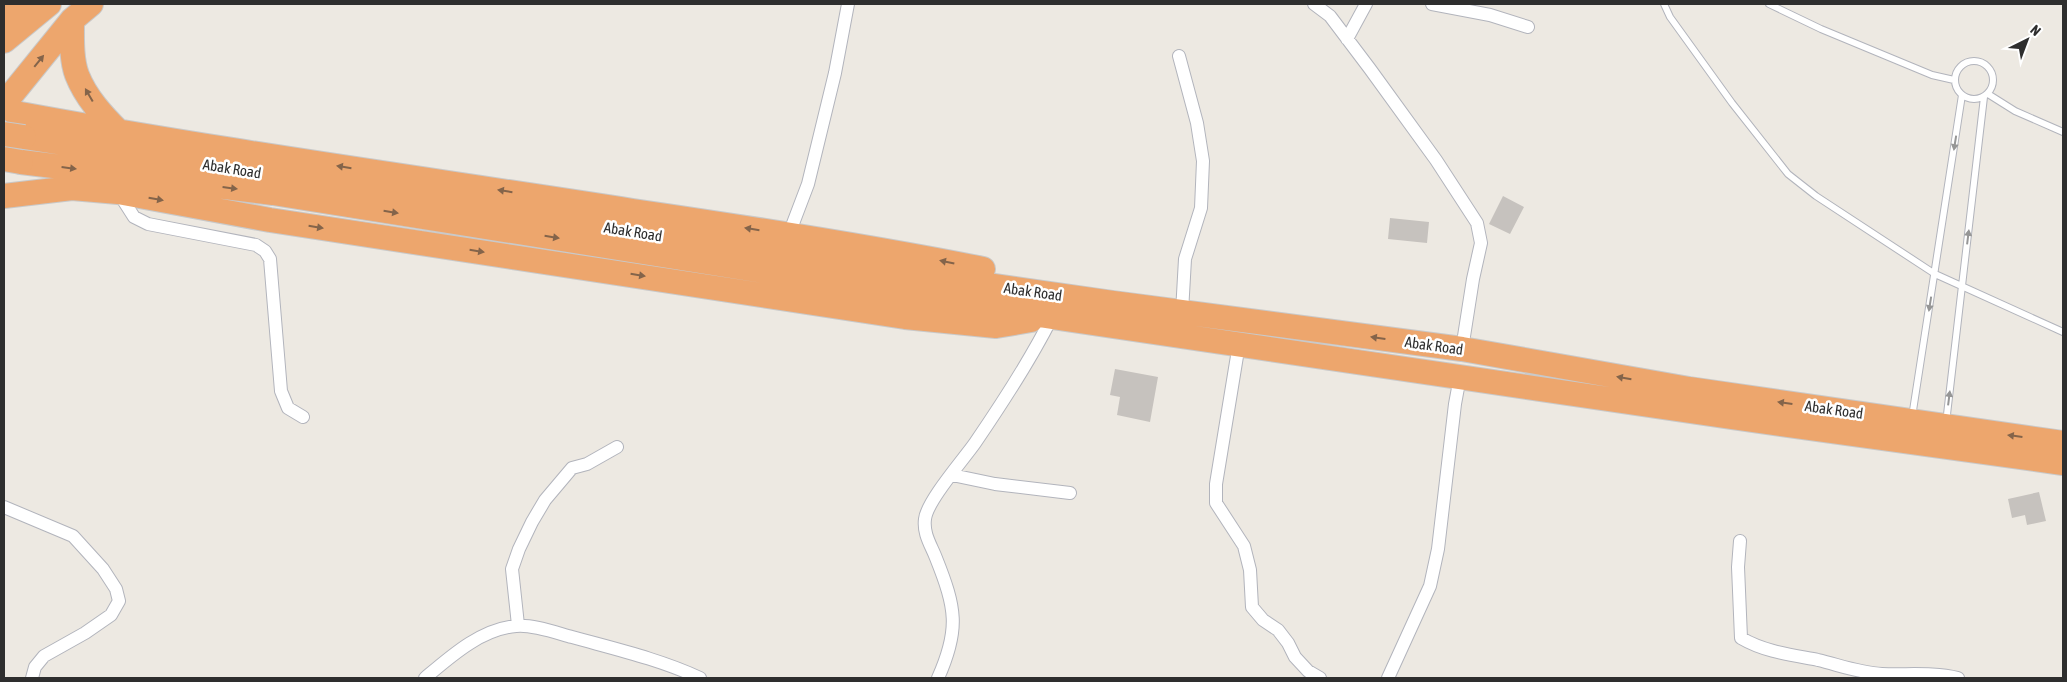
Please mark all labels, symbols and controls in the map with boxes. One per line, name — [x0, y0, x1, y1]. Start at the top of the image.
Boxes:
north arrow — [2002, 15, 2052, 65]
text: N — [2027, 22, 2044, 39]
one-way arrow — [33, 55, 44, 68]
one-way arrow — [84, 88, 93, 102]
one-way arrow — [1950, 136, 1958, 152]
street label: Abak Road — [202, 156, 262, 181]
one-way arrow — [336, 163, 352, 171]
one-way arrow — [62, 164, 78, 172]
one-way arrow — [223, 184, 239, 192]
one-way arrow — [497, 187, 513, 195]
one-way arrow — [149, 196, 165, 204]
one-way arrow — [384, 208, 400, 216]
street label: Abak Road — [603, 219, 663, 244]
one-way arrow — [309, 223, 325, 231]
one-way arrow — [744, 224, 760, 232]
one-way arrow — [1964, 228, 1972, 244]
one-way arrow — [544, 234, 560, 242]
one-way arrow — [469, 247, 485, 255]
one-way arrow — [939, 258, 954, 266]
one-way arrow — [630, 271, 646, 279]
street label: Abak Road — [1003, 279, 1063, 304]
one-way arrow — [1925, 296, 1933, 312]
street label: Abak Road — [1404, 333, 1464, 358]
one-way arrow — [1369, 334, 1385, 342]
one-way arrow — [1616, 373, 1632, 381]
one-way arrow — [1945, 390, 1953, 406]
street label: Abak Road — [1804, 397, 1864, 422]
one-way arrow — [1776, 399, 1792, 407]
one-way arrow — [2007, 432, 2023, 440]

